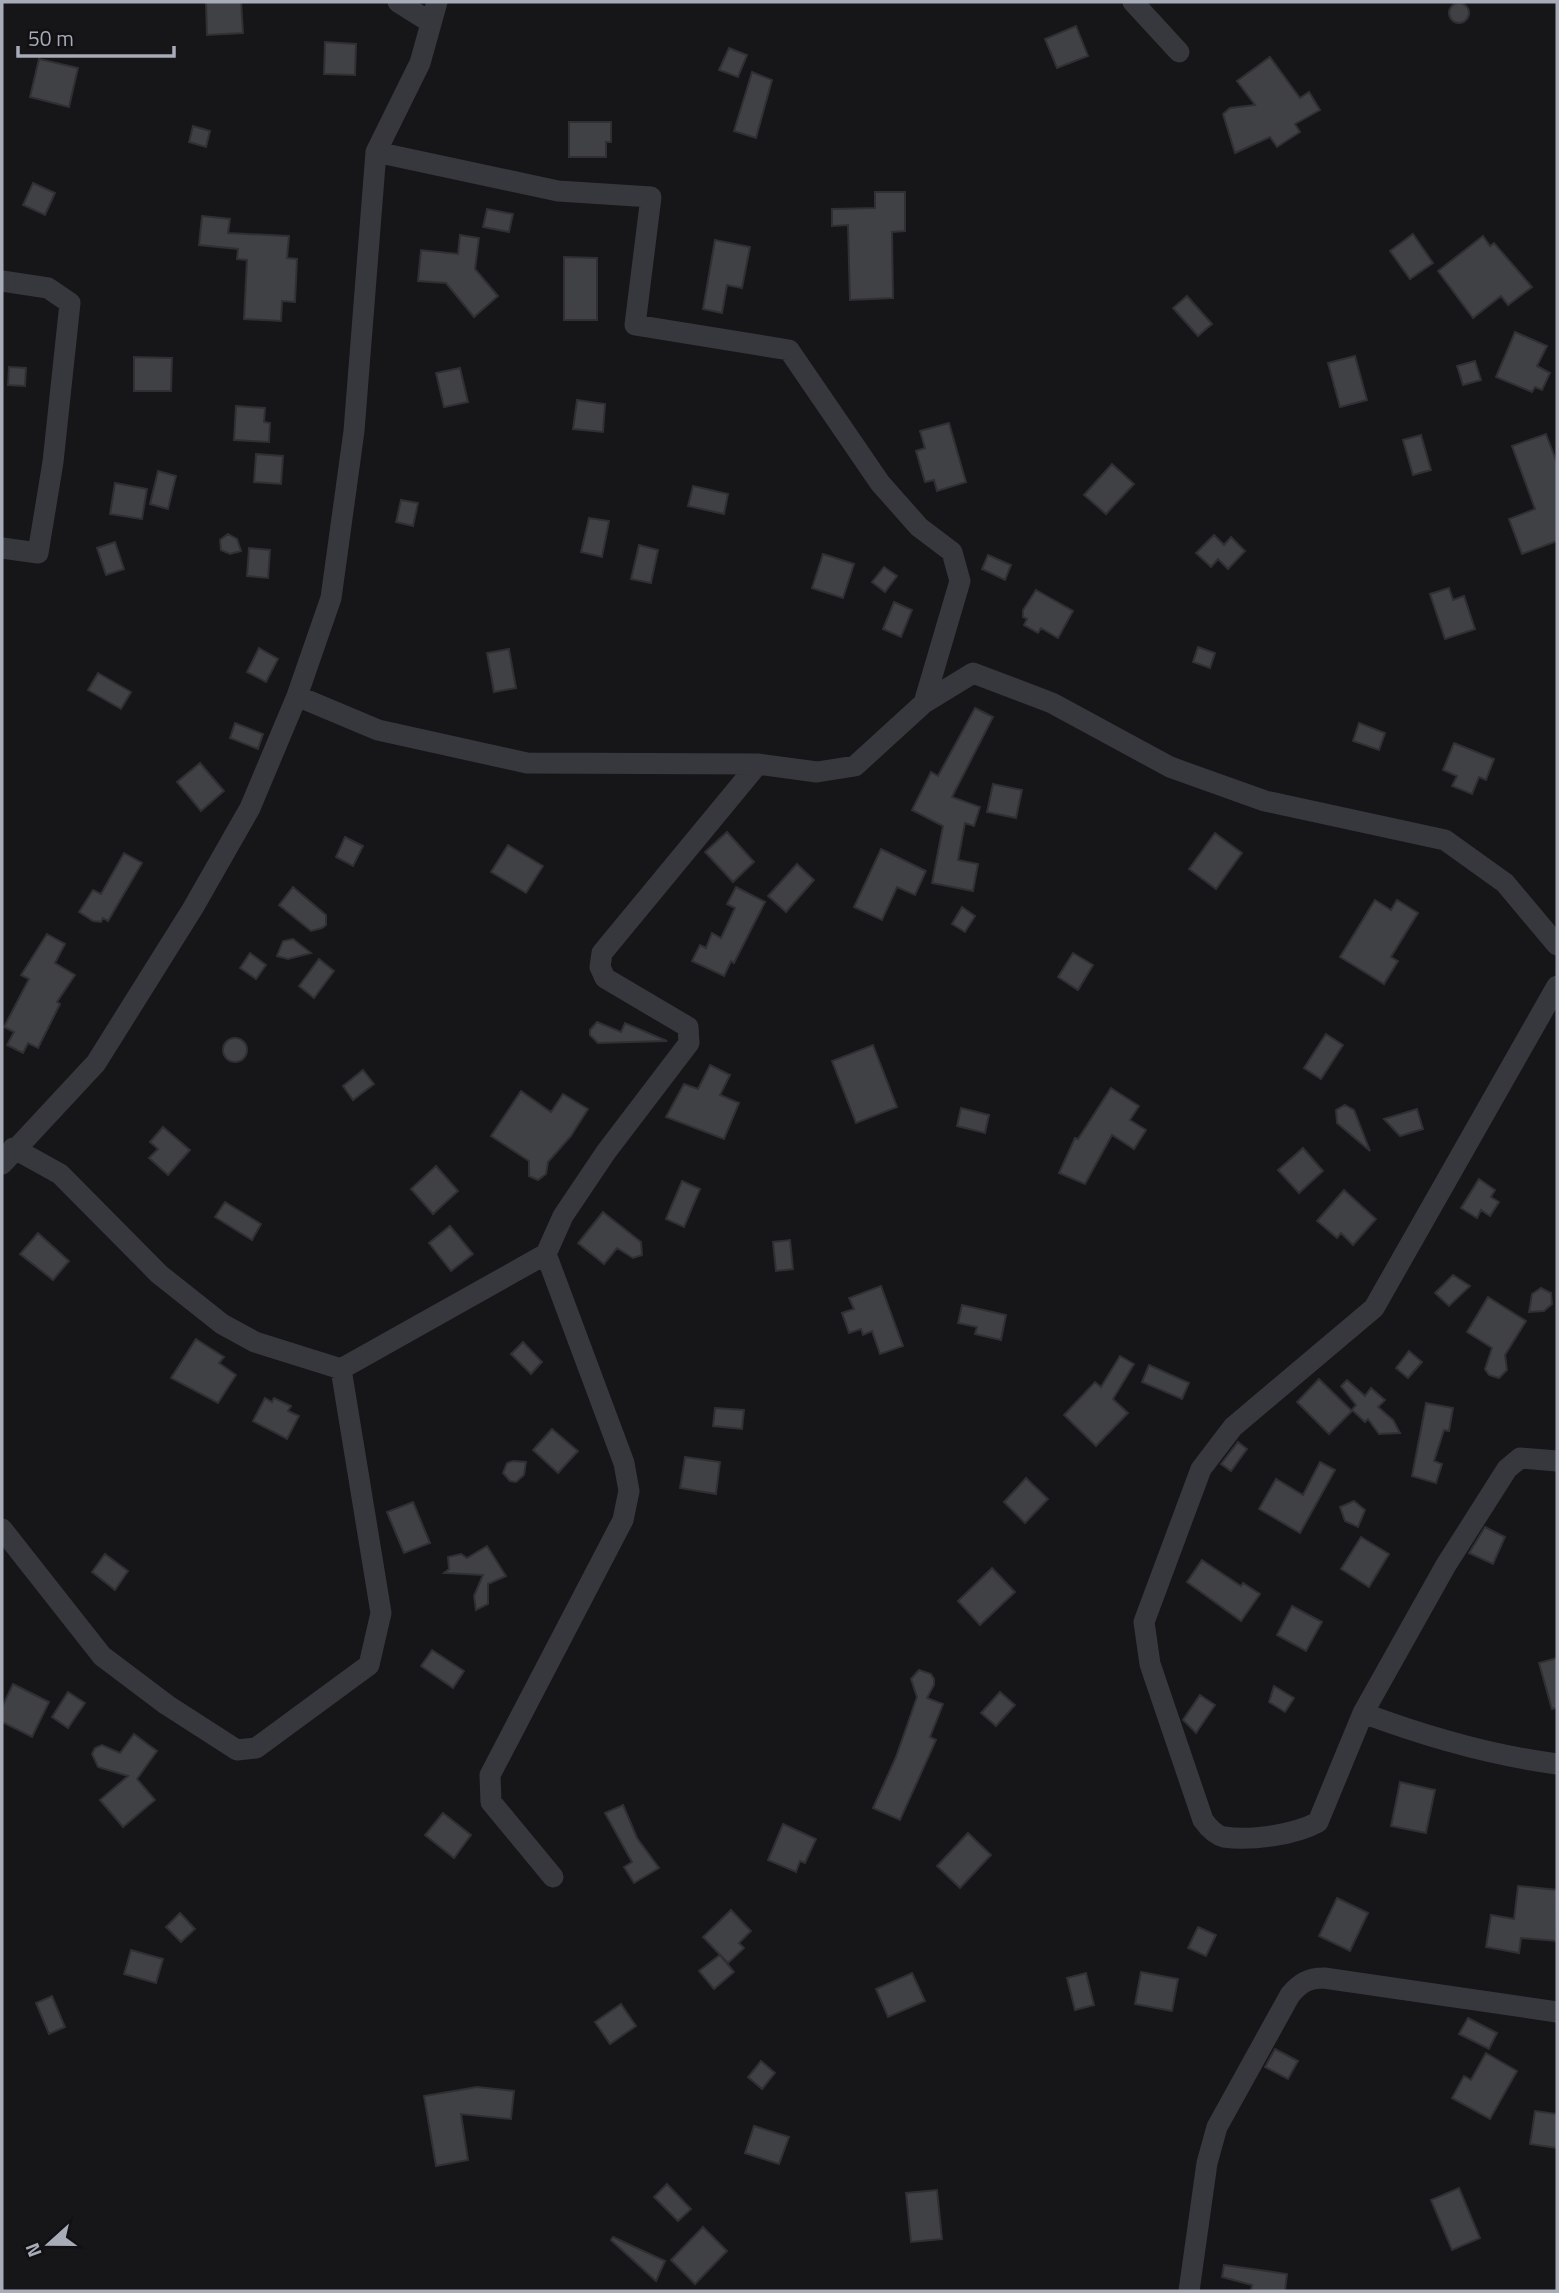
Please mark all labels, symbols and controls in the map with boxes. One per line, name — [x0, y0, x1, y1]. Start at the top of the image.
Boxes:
scale bar — [18, 14, 173, 58]
text: 50 m — [28, 22, 74, 54]
north arrow — [14, 2209, 84, 2279]
text: N — [17, 2239, 49, 2262]

